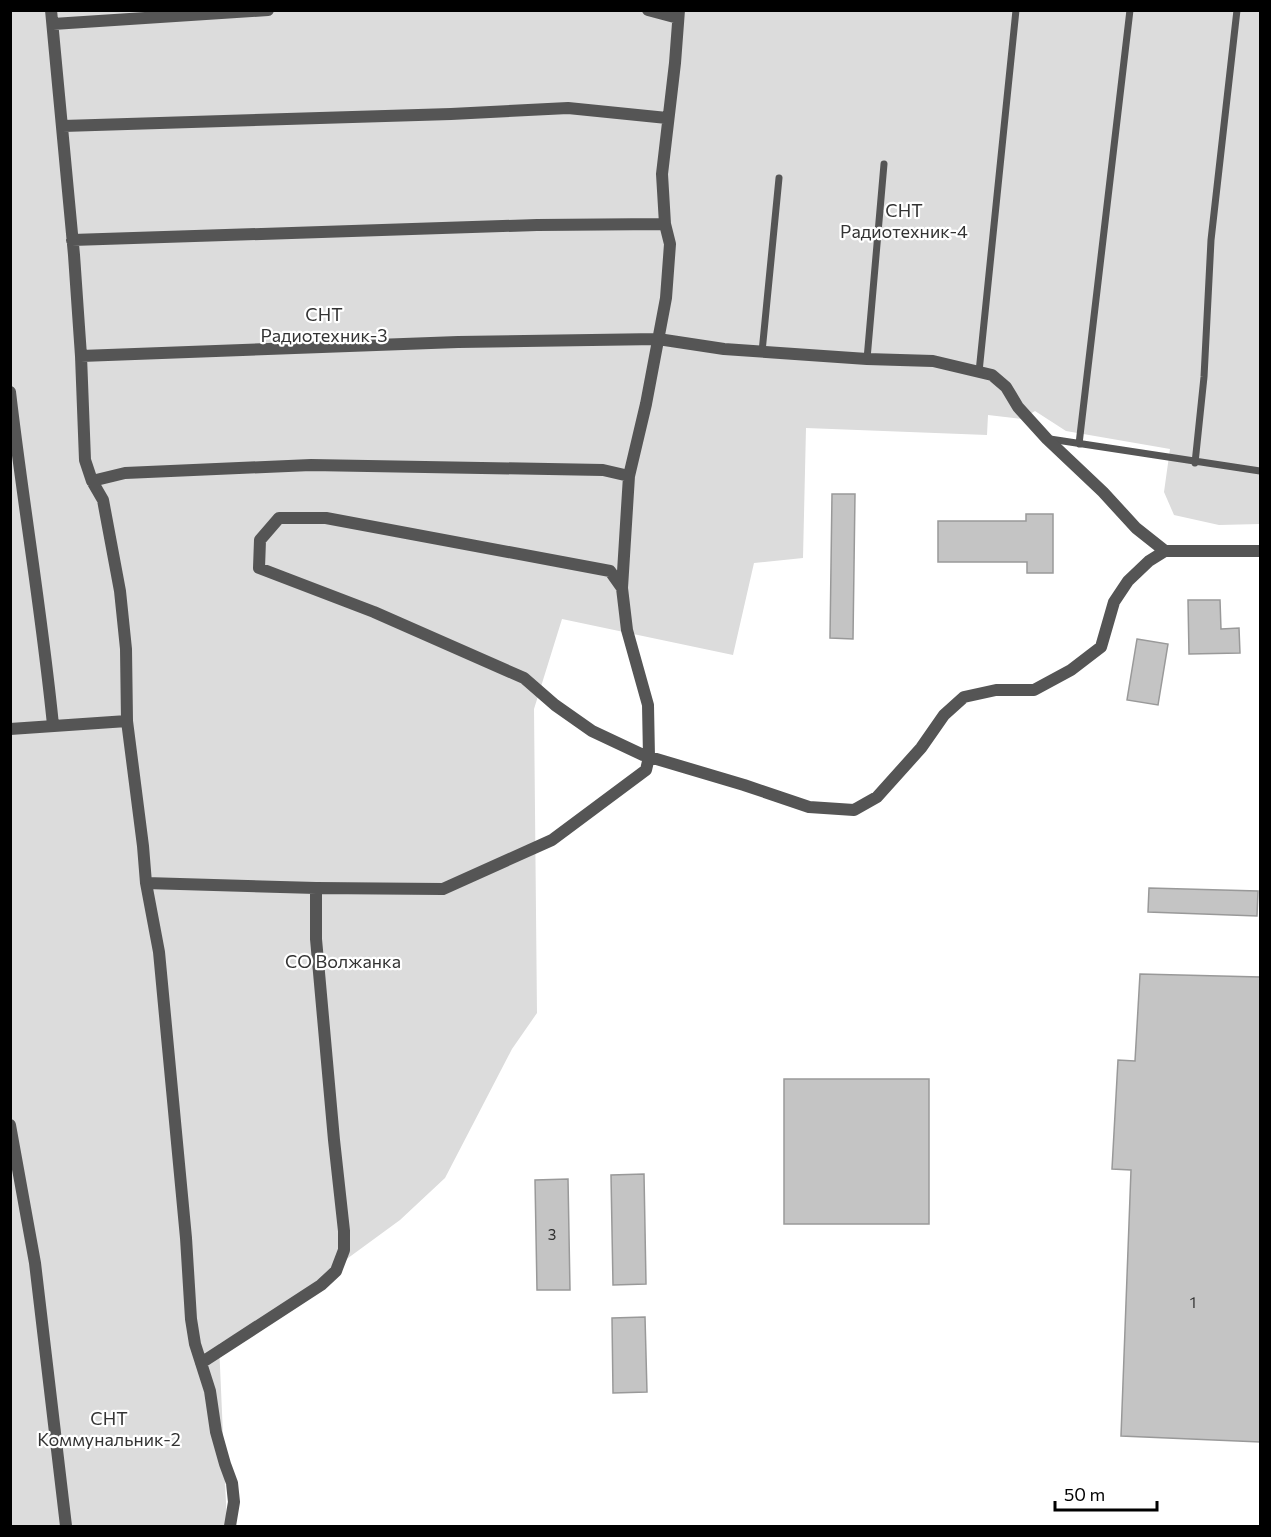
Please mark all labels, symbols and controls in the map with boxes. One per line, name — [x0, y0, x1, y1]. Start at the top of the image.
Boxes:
park label: СНТ Радиотехник-4 — [840, 199, 968, 242]
park label: СНТ Радиотехник-3 — [260, 303, 388, 346]
park label: СО Волжанка — [285, 950, 401, 972]
house number: 3 — [548, 1225, 556, 1243]
house number: 1 — [1190, 1293, 1196, 1311]
park label: СНТ Коммунальник-2 — [37, 1407, 181, 1450]
scale bar — [1055, 1474, 1157, 1512]
text: 50 m — [1064, 1483, 1105, 1505]

